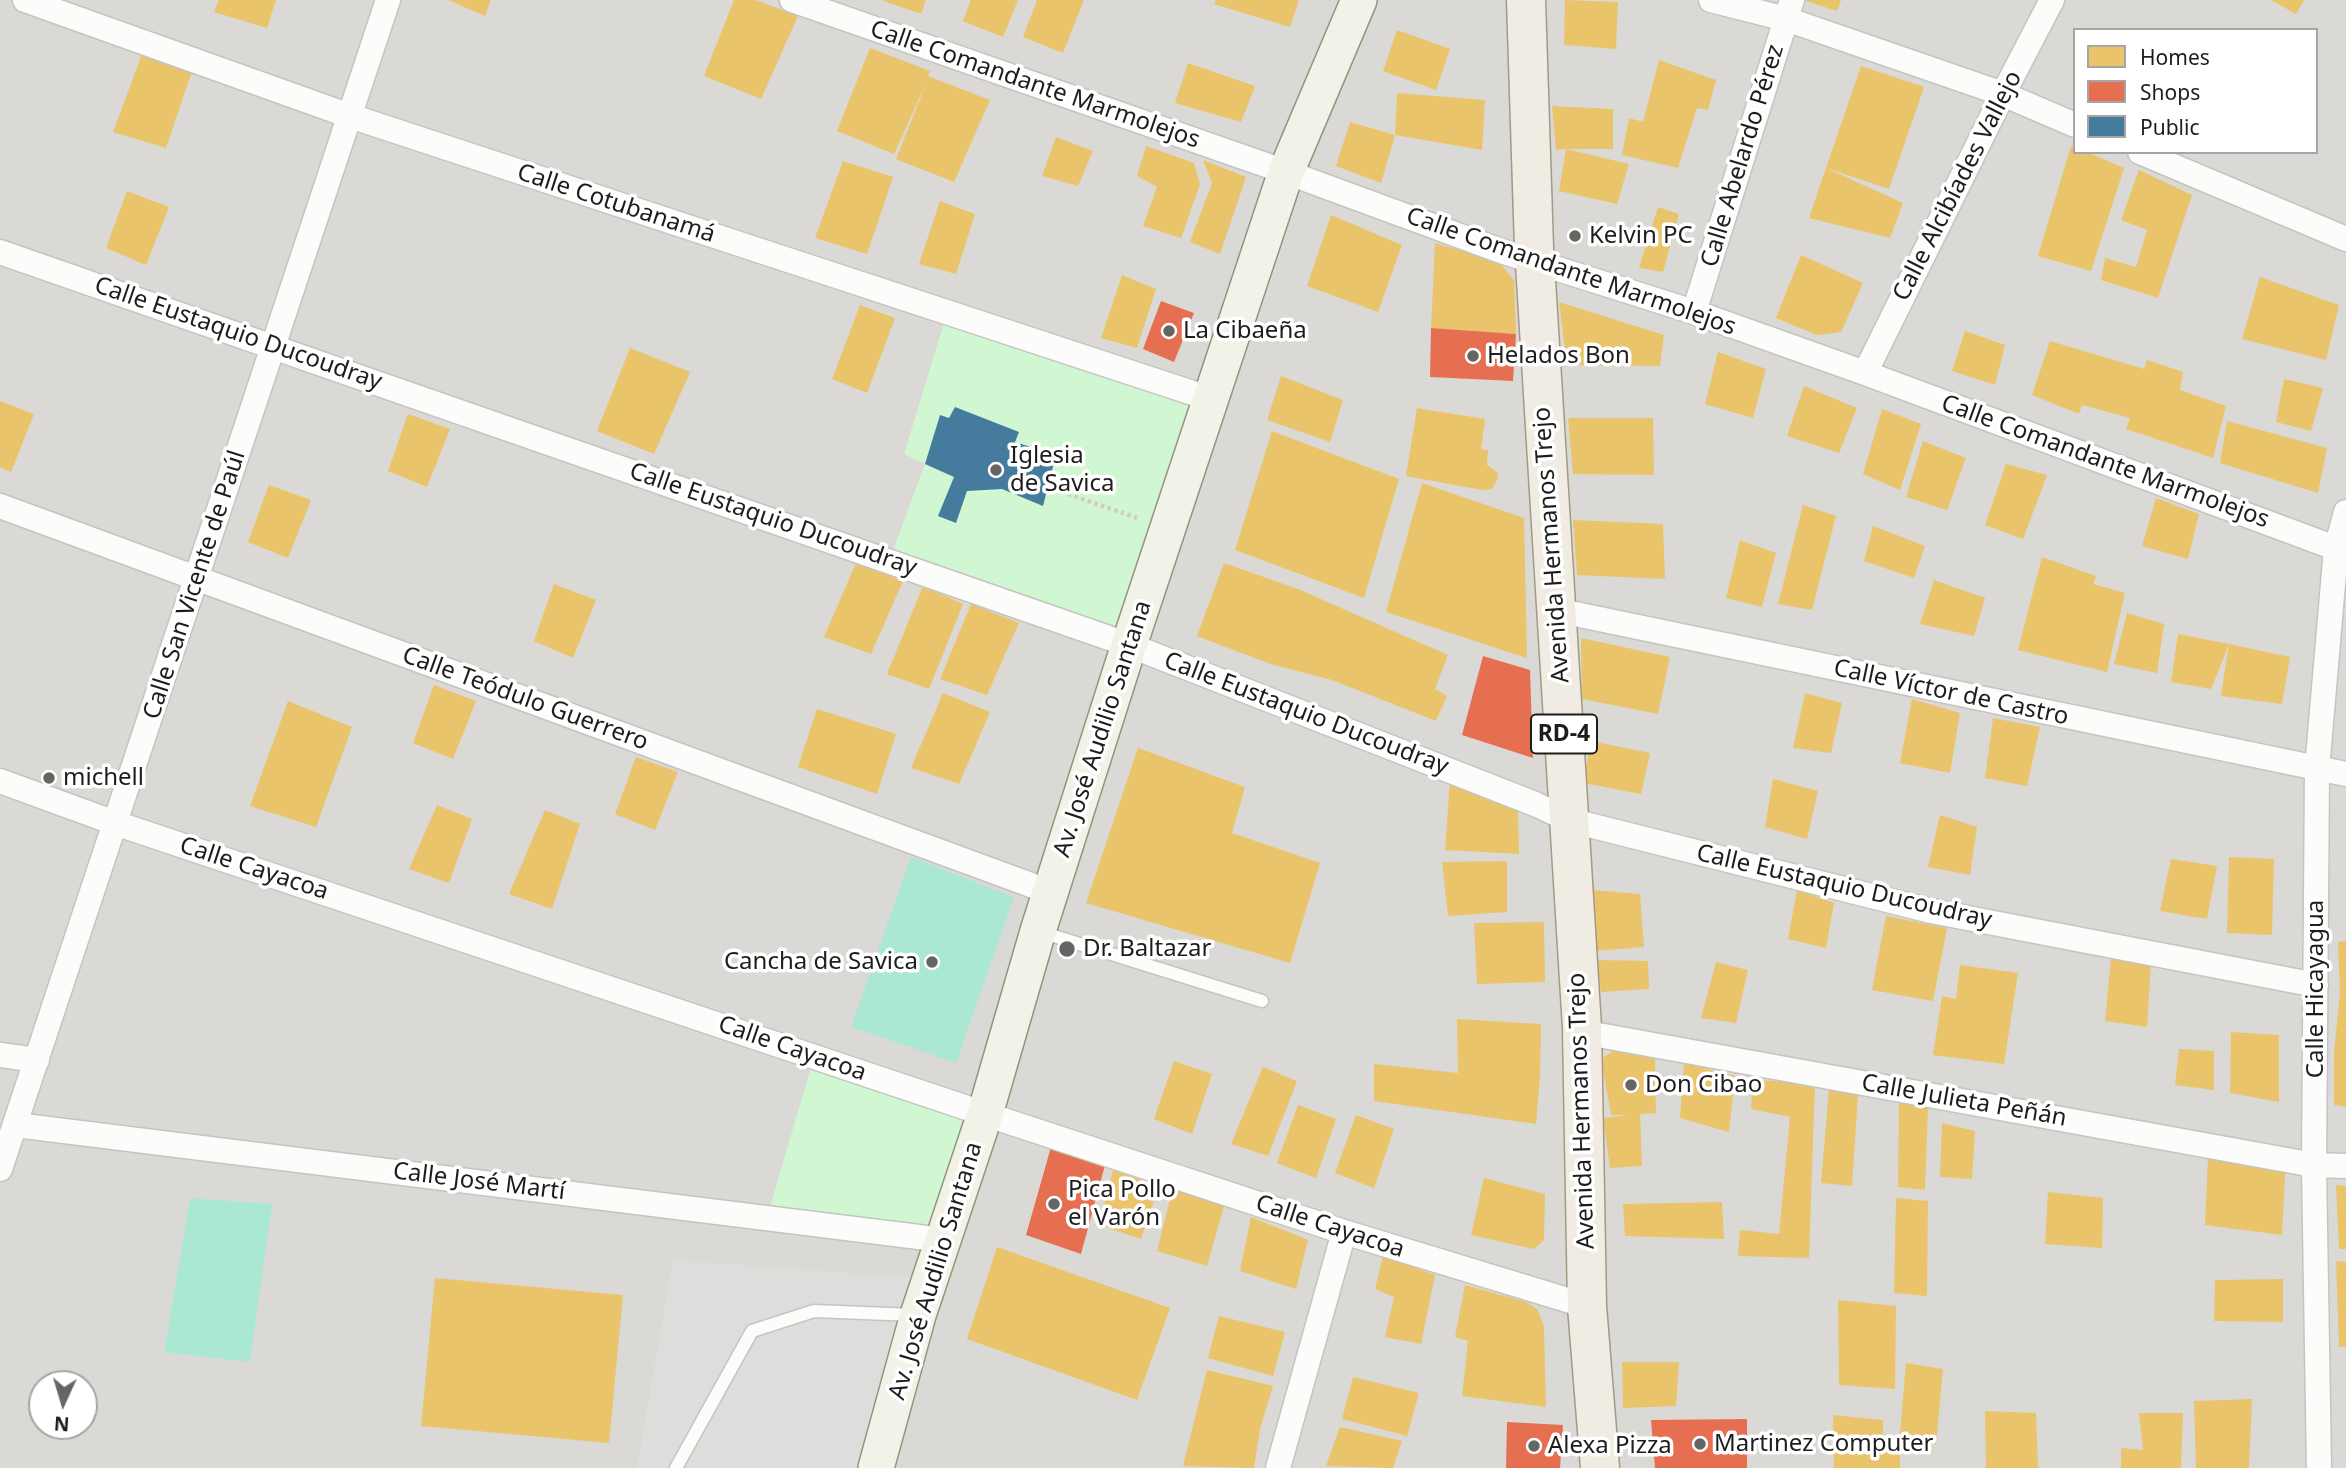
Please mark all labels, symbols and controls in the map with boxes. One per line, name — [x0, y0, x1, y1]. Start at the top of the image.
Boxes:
street label: Calle Comandante Marmolejos — [866, 15, 1204, 155]
legend — [2073, 28, 2318, 154]
street label: Calle Abelardo Pérez — [1695, 41, 1791, 271]
text: Homes — [2140, 43, 2210, 71]
street label: Calle Alcibíades Vallejo — [1887, 66, 2029, 306]
text: Shops — [2140, 78, 2200, 106]
text: Public — [2140, 113, 2200, 141]
street label: Calle Cotubanamá — [513, 158, 719, 250]
street label: Calle Comandante Marmolejos — [1402, 202, 1740, 342]
place label: Kelvin PC — [1589, 222, 1693, 250]
marker: Kelvin PC — [1567, 228, 1583, 244]
street label: Calle Eustaquio Ducoudray — [90, 271, 386, 397]
place label: La Cibaeña — [1183, 317, 1307, 345]
marker: La Cibaeña — [1161, 323, 1177, 339]
place label: Helados Bon — [1487, 342, 1630, 370]
marker: Helados Bon — [1465, 348, 1481, 364]
street label: Calle Comandante Marmolejos — [1937, 389, 2273, 535]
street label: Avenida Hermanos Trejo — [1528, 406, 1576, 684]
place label: Iglesia de Savica — [1010, 442, 1115, 498]
street label: Calle San Vicente de Paúl — [138, 447, 252, 723]
street label: Calle Eustaquio Ducoudray — [625, 457, 921, 583]
marker: Iglesia de Savica — [988, 462, 1004, 478]
street label: Av. José Audilio Santana — [1048, 597, 1158, 861]
street label: Calle Teódulo Guerrero — [398, 641, 652, 757]
street label: Calle Eustaquio Ducoudray — [1160, 646, 1452, 782]
street label: Calle Víctor de Castro — [1831, 654, 2071, 732]
road number: RD-4 — [1531, 714, 1597, 754]
place label: michell — [63, 764, 144, 792]
marker: michell — [41, 770, 57, 786]
street label: Calle Cayacoa — [176, 831, 332, 907]
street label: Calle Eustaquio Ducoudray — [1694, 839, 1994, 935]
street label: Calle Hicayagua — [2302, 900, 2330, 1078]
place label: Dr. Baltazar — [1083, 935, 1211, 963]
marker: Dr. Baltazar — [1057, 939, 1077, 959]
place label: Cancha de Savica — [724, 948, 918, 976]
marker: Cancha de Savica — [924, 954, 940, 970]
street label: Avenida Hermanos Trejo — [1563, 972, 1601, 1250]
street label: Calle Cayacoa — [714, 1010, 870, 1088]
street label: Calle Julieta Peñán — [1859, 1069, 2069, 1133]
place label: Don Cibao — [1645, 1071, 1762, 1099]
marker: Don Cibao — [1623, 1077, 1639, 1093]
street label: Av. José Audilio Santana — [883, 1139, 989, 1403]
street label: Calle José Martí — [391, 1157, 567, 1207]
place label: Pica Pollo el Varón — [1068, 1176, 1176, 1232]
street label: Calle Cayacoa — [1252, 1189, 1408, 1265]
marker: Pica Pollo el Varón — [1046, 1196, 1062, 1212]
north arrow — [28, 1370, 98, 1440]
text: N — [53, 1410, 70, 1437]
place label: Martinez Computer — [1714, 1430, 1933, 1458]
place label: Alexa Pizza — [1548, 1432, 1672, 1460]
marker: Martinez Computer — [1692, 1436, 1708, 1452]
marker: Alexa Pizza — [1526, 1438, 1542, 1454]

